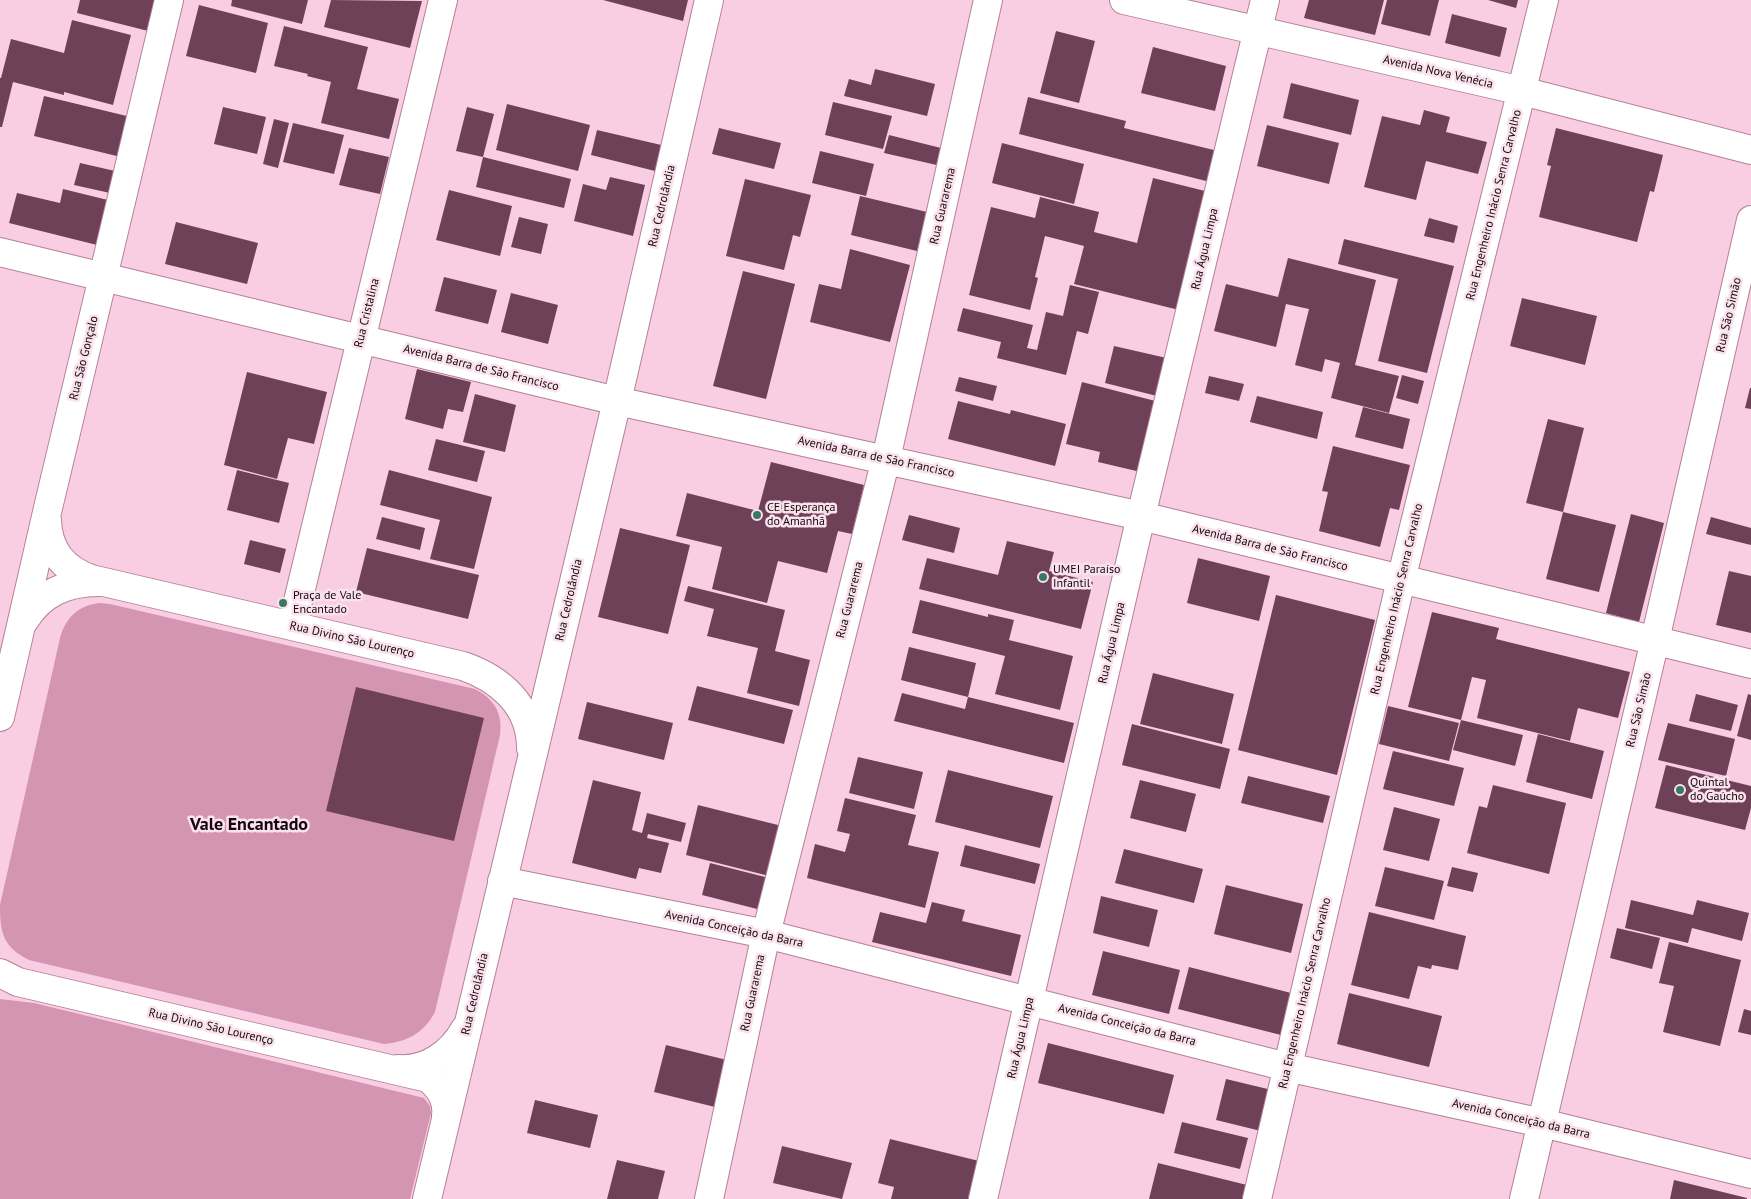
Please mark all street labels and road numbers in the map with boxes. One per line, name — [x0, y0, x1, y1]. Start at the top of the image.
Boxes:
street label: Avenida Nova Venécia — [1382, 52, 1494, 92]
street label: Rua Engenheiro Inácio Senra Carvalho — [1463, 108, 1525, 302]
street label: Rua Cedrolândia — [646, 164, 678, 248]
street label: Rua Guararema — [927, 166, 959, 246]
street label: Rua Água Limpa — [1189, 207, 1221, 291]
street label: Rua São Simão — [1713, 276, 1745, 354]
street label: Rua Cristalina — [351, 277, 383, 349]
street label: Rua São Gonçalo — [67, 314, 101, 402]
street label: Avenida Barra de São Francisco — [402, 342, 560, 394]
street label: Avenida Barra de São Francisco — [796, 433, 956, 481]
street label: Rua Engenheiro Inácio Senra Carvalho — [1368, 502, 1426, 696]
street label: Avenida Barra de São Francisco — [1191, 522, 1349, 574]
street label: Rua Cedrolândia — [553, 558, 585, 642]
street label: Rua Guararema — [834, 560, 866, 640]
street label: Rua Água Limpa — [1096, 601, 1128, 685]
street label: Rua Divino São Lourenço — [288, 619, 416, 661]
street label: Rua São Simão — [1623, 671, 1655, 749]
street label: Rua Engenheiro Inácio Senra Carvalho — [1276, 896, 1334, 1090]
street label: Avenida Conceição da Barra — [663, 907, 805, 951]
street label: Rua Cedrolândia — [459, 952, 491, 1036]
street label: Rua Guararema — [738, 953, 768, 1033]
street label: Rua Água Limpa — [1005, 996, 1037, 1080]
street label: Avenida Conceição da Barra — [1057, 1001, 1197, 1049]
street label: Rua Divino São Lourenço — [147, 1006, 275, 1048]
street label: Avenida Conceição da Barra — [1451, 1096, 1591, 1142]

